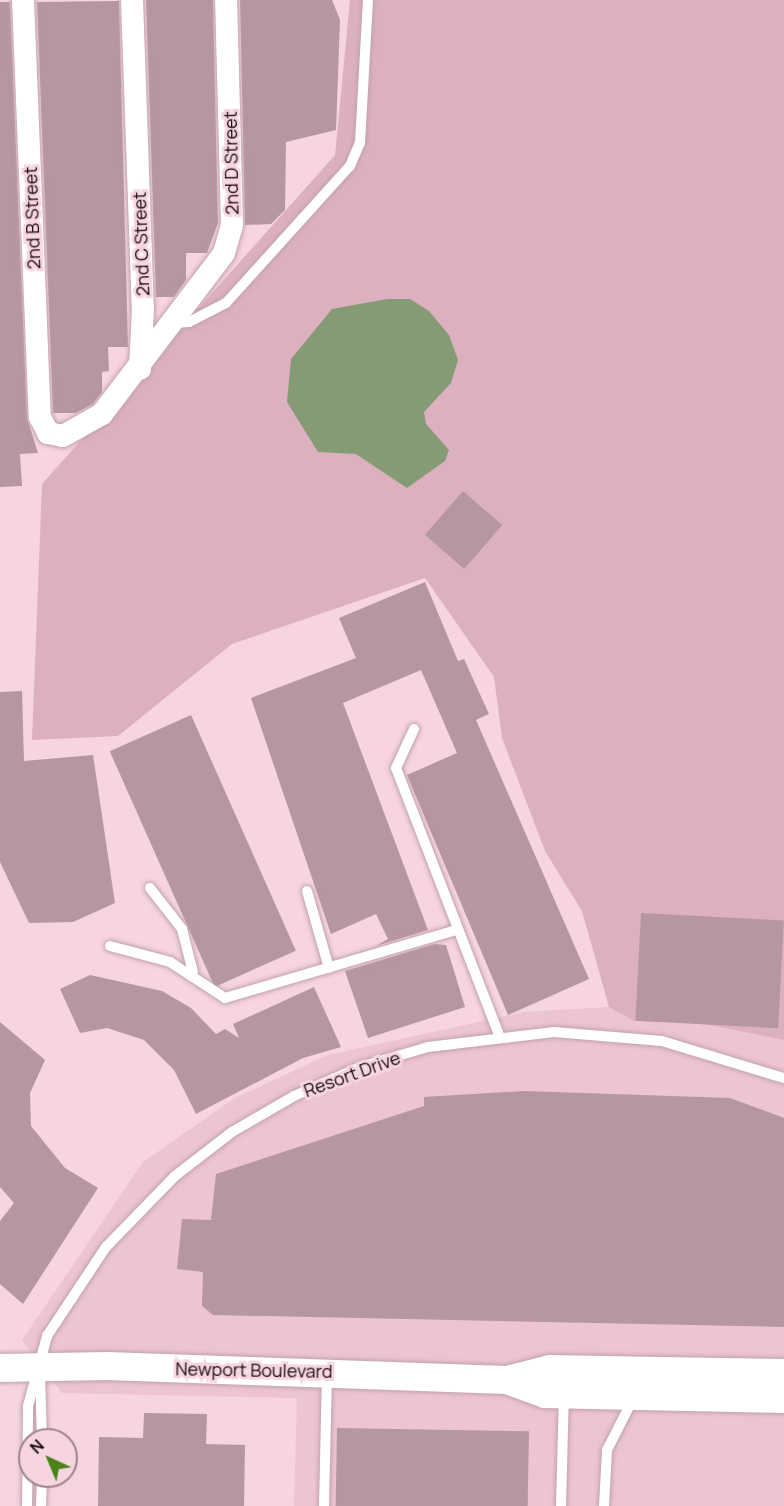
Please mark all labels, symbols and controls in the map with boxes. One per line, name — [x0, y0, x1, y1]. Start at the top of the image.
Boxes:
street label: 2nd D Street — [219, 111, 243, 215]
street label: 2nd B Street — [19, 166, 45, 270]
street label: 2nd C Street — [128, 191, 154, 297]
street label: Resort Drive — [301, 1047, 403, 1101]
street label: Newport Boulevard — [175, 1358, 333, 1382]
north arrow — [18, 1428, 78, 1488]
text: N — [25, 1435, 49, 1458]

